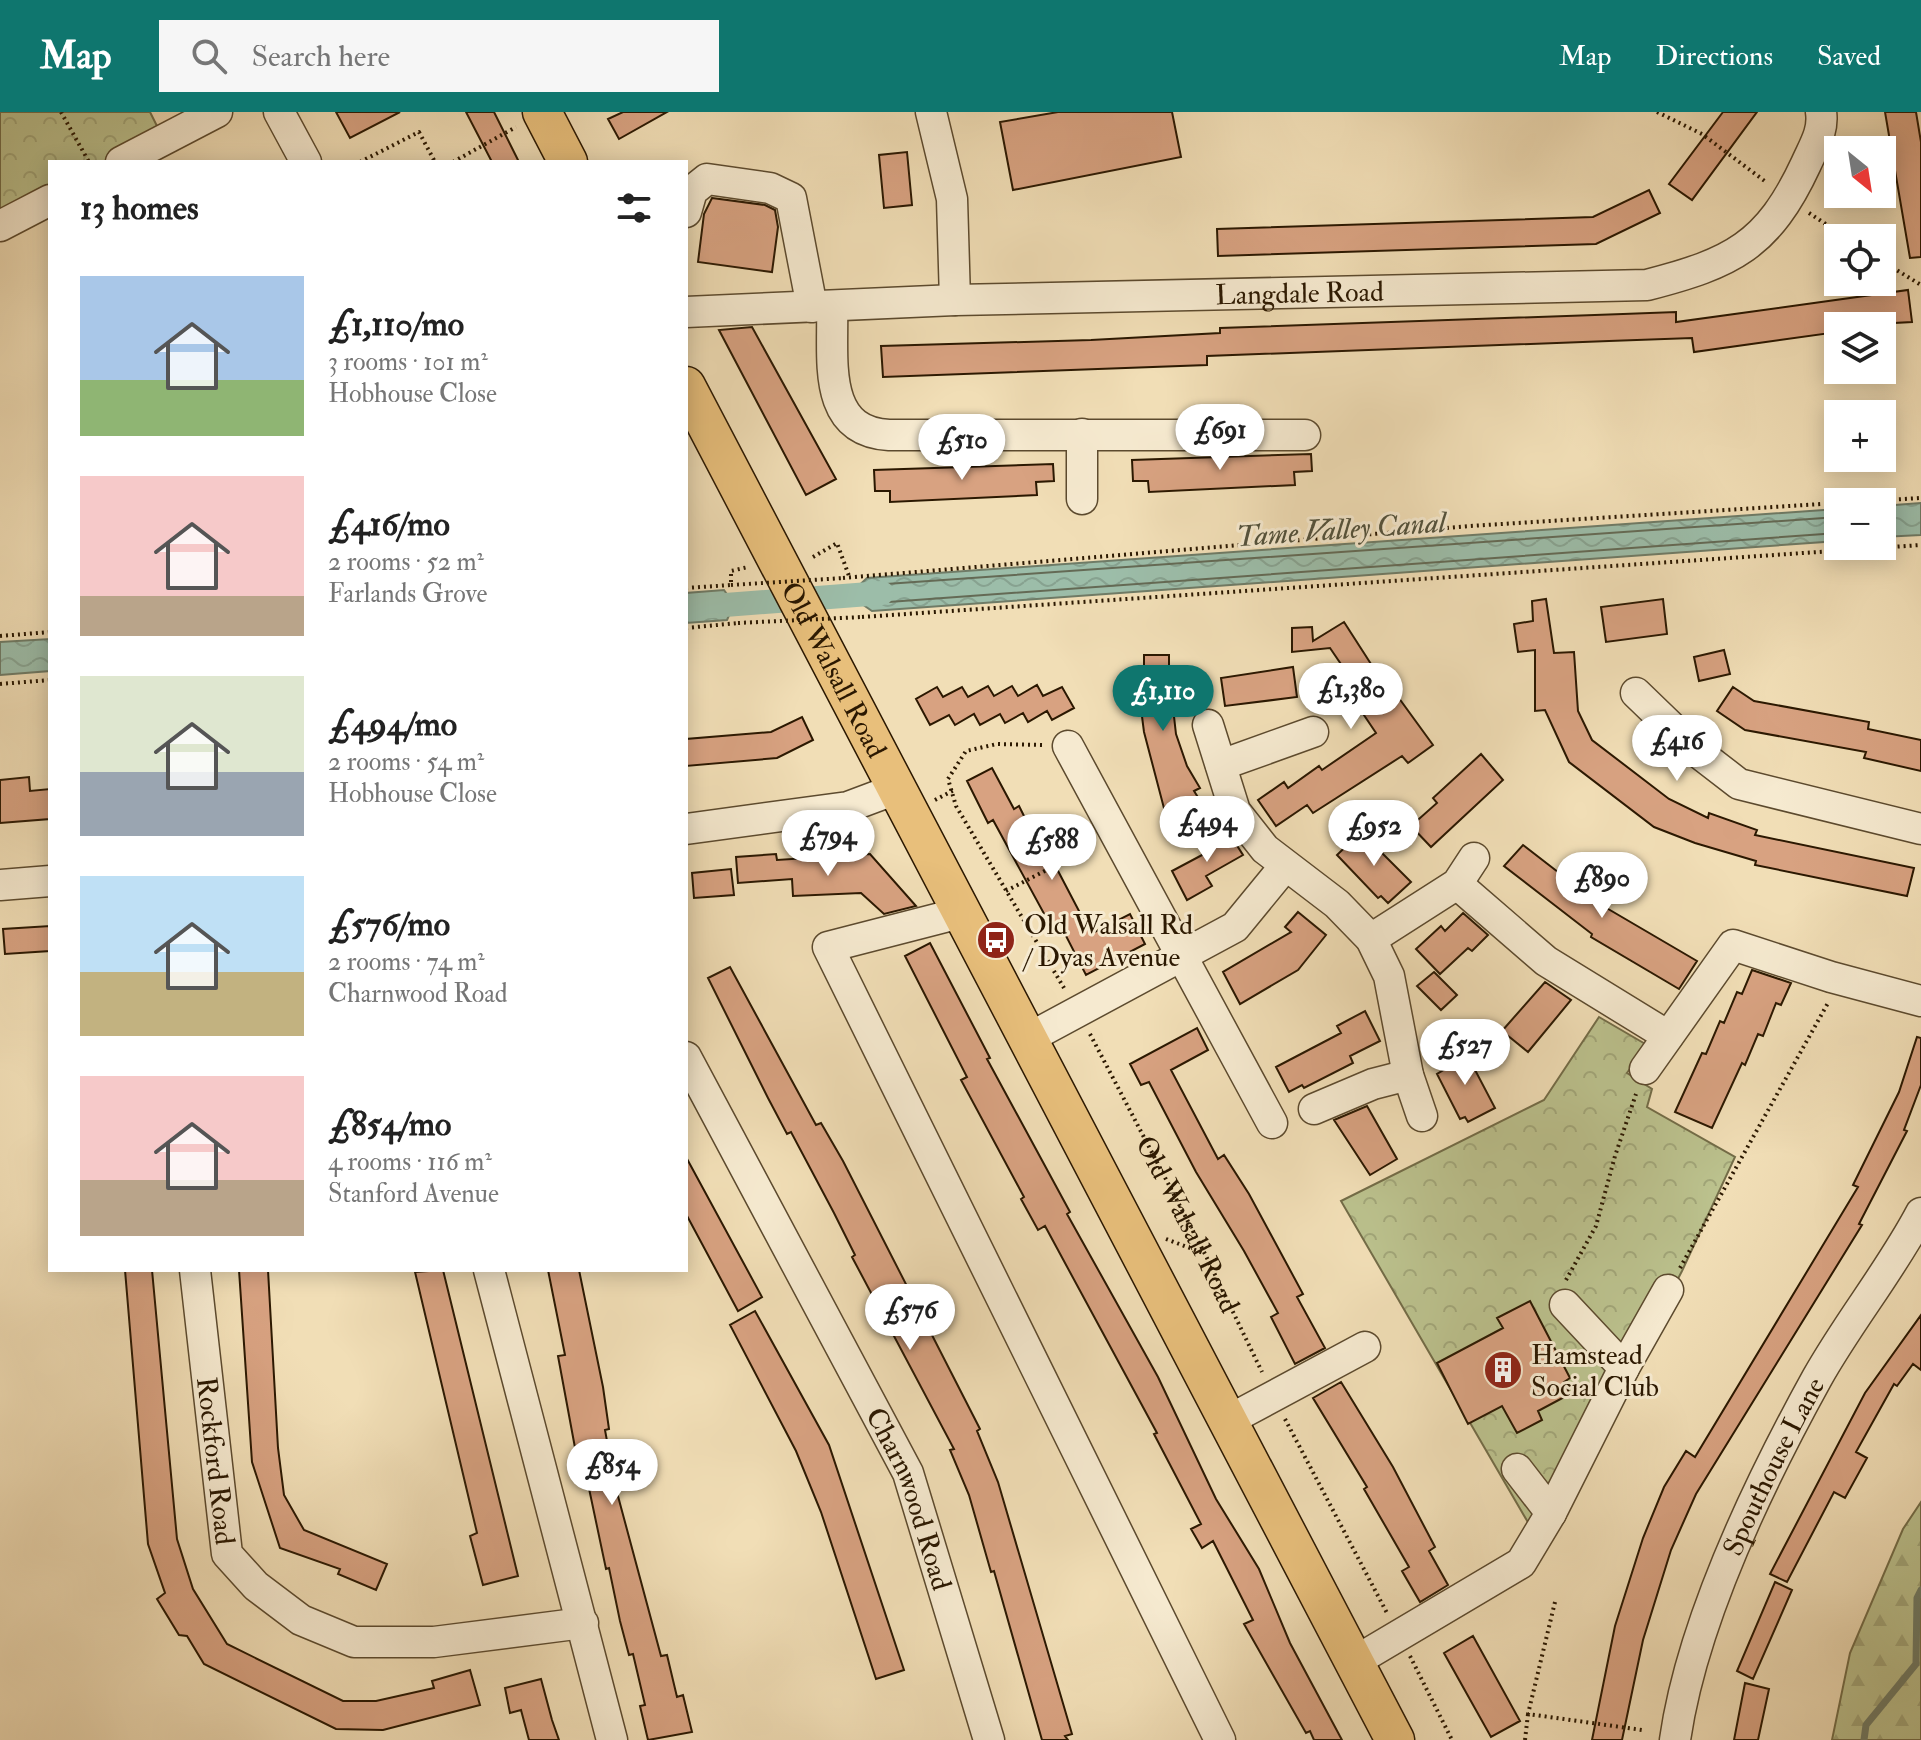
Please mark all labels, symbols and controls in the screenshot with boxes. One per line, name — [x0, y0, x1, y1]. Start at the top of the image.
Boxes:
search box — [159, 20, 719, 92]
text: Map — [40, 32, 111, 80]
icon: search — [187, 34, 231, 78]
text: Search here — [251, 38, 390, 75]
text: Map — [1559, 39, 1612, 74]
text: Directions — [1656, 39, 1773, 74]
text: Saved — [1817, 39, 1881, 74]
north arrow — [1824, 136, 1896, 208]
map controls — [1824, 136, 1896, 560]
icon: filters — [612, 186, 656, 230]
text: 13 homes — [80, 187, 199, 230]
button: locate — [1824, 224, 1896, 296]
street label: Langdale Road — [1215, 275, 1385, 313]
text: £1,110/mo — [328, 303, 464, 346]
icon: home — [144, 308, 240, 404]
button: layers — [1824, 312, 1896, 384]
text: 3 rooms · 101 m² — [328, 346, 488, 378]
text: Hobhouse Close — [328, 378, 497, 410]
button: + — [1824, 400, 1896, 472]
pin: £691 — [1173, 404, 1267, 472]
pin: £510 — [915, 414, 1009, 482]
text: £691 — [1193, 414, 1247, 446]
text: £510 — [936, 424, 988, 456]
button: − — [1824, 488, 1896, 560]
text: £416/mo — [328, 503, 450, 546]
water label: Tame Valley Canal — [1235, 504, 1450, 555]
icon: home — [144, 508, 240, 604]
text: 2 rooms · 52 m² — [328, 546, 484, 578]
street label: Old Walsall Road — [773, 576, 894, 764]
text: Farlands Grove — [328, 578, 487, 610]
pin: £1,380 — [1286, 663, 1416, 731]
pin: £1,110 — [1098, 665, 1228, 733]
text: £1,380 — [1317, 673, 1385, 705]
text: £1,110 — [1131, 675, 1195, 707]
text: £494/mo — [328, 703, 457, 746]
icon: home — [144, 708, 240, 804]
pin: £416 — [1630, 715, 1724, 783]
text: £416 — [1650, 725, 1704, 757]
text: 2 rooms · 54 m² — [328, 746, 484, 778]
text: Hobhouse Close — [328, 778, 497, 810]
pin: £494 — [1160, 796, 1254, 864]
pin: £952 — [1327, 800, 1421, 868]
text: £494 — [1178, 806, 1236, 838]
pin: £794 — [781, 810, 875, 878]
text: £952 — [1346, 810, 1402, 842]
pin: £588 — [1005, 814, 1099, 882]
text: £794 — [800, 820, 856, 852]
text: £588 — [1025, 824, 1079, 856]
pin: £890 — [1555, 852, 1649, 920]
text: £890 — [1574, 862, 1630, 894]
text: £576/mo — [328, 903, 450, 946]
icon: home — [144, 908, 240, 1004]
place label: Old Walsall Rd / Dyas Avenue — [1022, 908, 1193, 975]
bus stop icon: Old Walsall Rd / Dyas Avenue — [975, 919, 1017, 961]
text: 2 rooms · 74 m² — [328, 946, 485, 978]
text: Charnwood Road — [328, 978, 508, 1010]
pin: £527 — [1418, 1019, 1512, 1087]
text: £527 — [1438, 1029, 1492, 1061]
text: £854/mo — [328, 1103, 451, 1146]
icon: home — [144, 1108, 240, 1204]
street label: Old Walsall Road — [1127, 1130, 1247, 1319]
text: 4 rooms · 116 m² — [328, 1146, 492, 1178]
text: Stanford Avenue — [328, 1178, 499, 1210]
pin: £576 — [863, 1284, 957, 1352]
text: £576 — [883, 1294, 937, 1326]
place label: Hamstead Social Club — [1531, 1338, 1659, 1405]
building icon: Hamstead Social Club — [1482, 1349, 1524, 1391]
street label: Spouthouse Lane — [1716, 1371, 1833, 1561]
street label: Rockford Road — [188, 1375, 242, 1547]
street label: Charnwood Road — [857, 1402, 959, 1595]
pin: £854 — [565, 1439, 659, 1507]
text: £854 — [585, 1449, 639, 1481]

